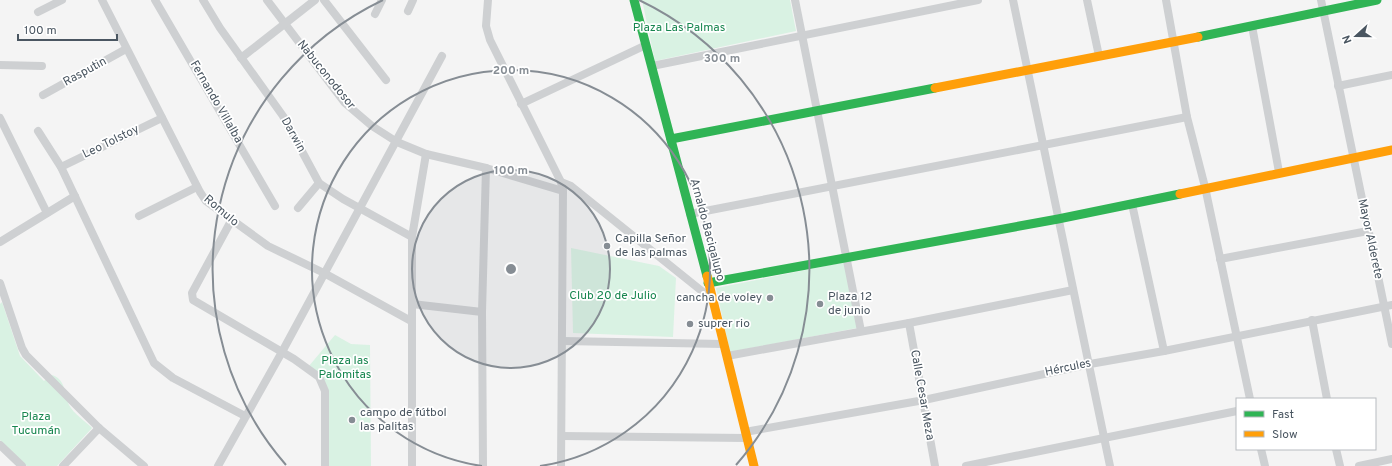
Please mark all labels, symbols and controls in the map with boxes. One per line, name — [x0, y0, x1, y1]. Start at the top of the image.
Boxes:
scale bar — [18, 16, 117, 42]
north arrow — [1336, 16, 1376, 56]
park label: Plaza Las Palmas — [633, 20, 725, 36]
text: 100 m — [24, 23, 57, 39]
text: N — [1340, 33, 1356, 45]
street label: Nabuconodosor — [293, 37, 359, 113]
text: 300 m — [704, 51, 740, 67]
street label: Rasputin — [60, 54, 110, 90]
street label: Fernando Villalba — [186, 58, 246, 146]
text: 200 m — [493, 63, 529, 79]
street label: Darwin — [277, 115, 309, 155]
street label: Leo Tolstoy — [80, 121, 142, 163]
text: 100 m — [494, 163, 528, 179]
street label: Arnaldo Bacigalupo — [686, 177, 728, 283]
street label: Romulo — [200, 192, 242, 231]
street label: Mayor Alderete — [1354, 197, 1386, 281]
place label: Capilla Señor de las palmas — [615, 231, 688, 261]
marker: Capilla Señor de las palmas — [602, 241, 612, 251]
centre of rings — [504, 262, 518, 276]
park label: Club 20 de Julio — [569, 288, 657, 304]
place label: Plaza 12 de junio — [828, 289, 872, 319]
place label: cancha de voley — [676, 290, 762, 306]
marker: cancha de voley — [765, 293, 775, 303]
marker: Plaza 12 de junio — [815, 299, 825, 309]
place label: suprer rio — [698, 316, 750, 332]
marker: suprer rio — [685, 319, 695, 329]
street label: Calle Cesar Meza — [906, 348, 938, 442]
park label: Plaza las Palomitas — [319, 353, 371, 383]
street label: Hércules — [1043, 355, 1093, 381]
legend — [1236, 398, 1376, 450]
place label: campo de fútbol las palitas — [360, 405, 447, 435]
text: Fast — [1272, 407, 1294, 423]
park label: Plaza Tucumán — [11, 409, 61, 439]
marker: campo de fútbol las palitas — [347, 415, 357, 425]
text: Slow — [1272, 427, 1298, 443]

